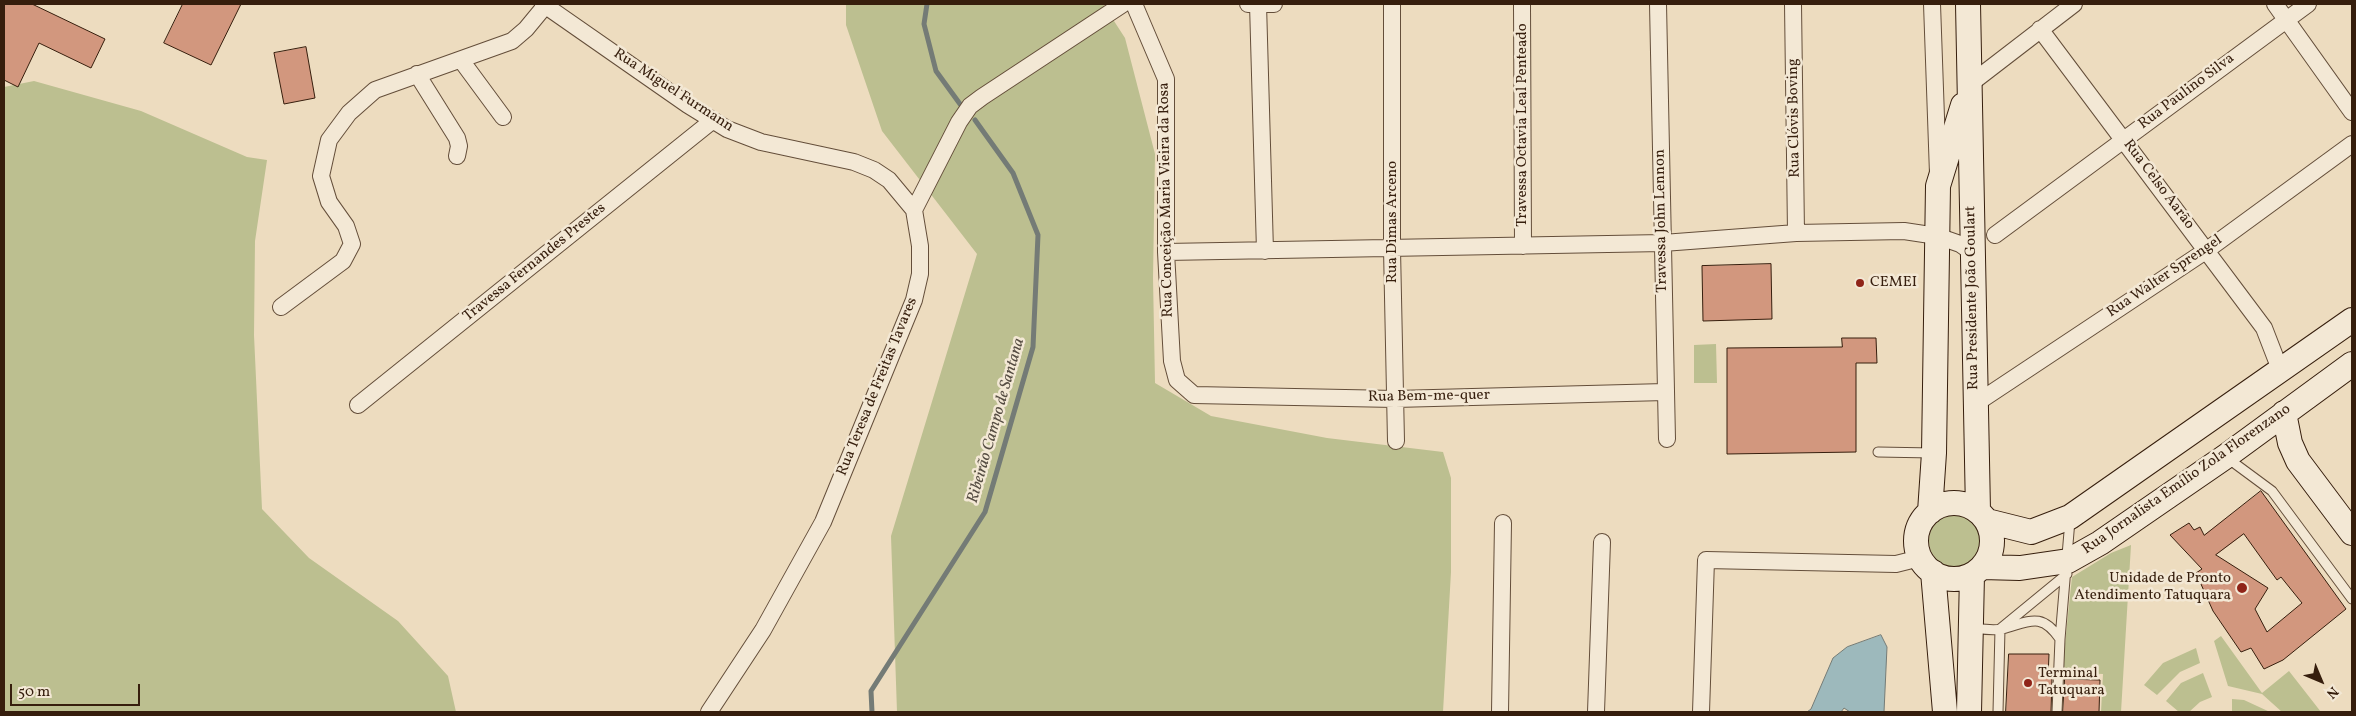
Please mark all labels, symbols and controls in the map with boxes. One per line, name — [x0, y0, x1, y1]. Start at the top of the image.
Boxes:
street label: Travessa Octavia Leal Penteado — [1514, 23, 1532, 227]
street label: Rua Miguel Furmann — [609, 45, 737, 137]
street label: Rua Paulino Silva — [2135, 50, 2239, 134]
street label: Rua Clóvis Boving — [1785, 58, 1805, 178]
street label: Rua Conceição Maria Vieira da Rosa — [1156, 82, 1178, 318]
street label: Rua Celso Aarão — [2118, 137, 2198, 233]
street label: Travessa John Lennon — [1652, 149, 1672, 293]
street label: Rua Dimas Arceno — [1384, 161, 1402, 283]
street label: Travessa Fernandes Prestes — [460, 200, 610, 326]
street label: Rua Presidente João Goulart — [1962, 206, 1984, 390]
street label: Rua Walter Sprengel — [2104, 232, 2226, 322]
place label: CEMEI — [1870, 274, 1917, 292]
marker: CEMEI — [1854, 277, 1866, 289]
street label: Rua Teresa de Freitas Tavares — [834, 295, 922, 479]
water label: Ribeirão Campo de Santana — [964, 336, 1030, 506]
street label: Rua Bem-me-quer — [1368, 387, 1490, 407]
street label: Rua Jornalista Emílio Zola Florenzano — [2079, 401, 2295, 559]
place label: Unidade de Pronto Atendimento Tatuquara — [2074, 570, 2231, 605]
marker: Unidade de Pronto Atendimento Tatuquara — [2235, 581, 2249, 595]
north arrow — [2296, 656, 2346, 706]
place label: Terminal Tatuquara — [2038, 665, 2105, 700]
scale bar — [12, 674, 142, 706]
marker: Terminal Tatuquara — [2022, 677, 2034, 689]
text: 50 m — [18, 682, 50, 703]
text: N — [2322, 682, 2342, 702]

